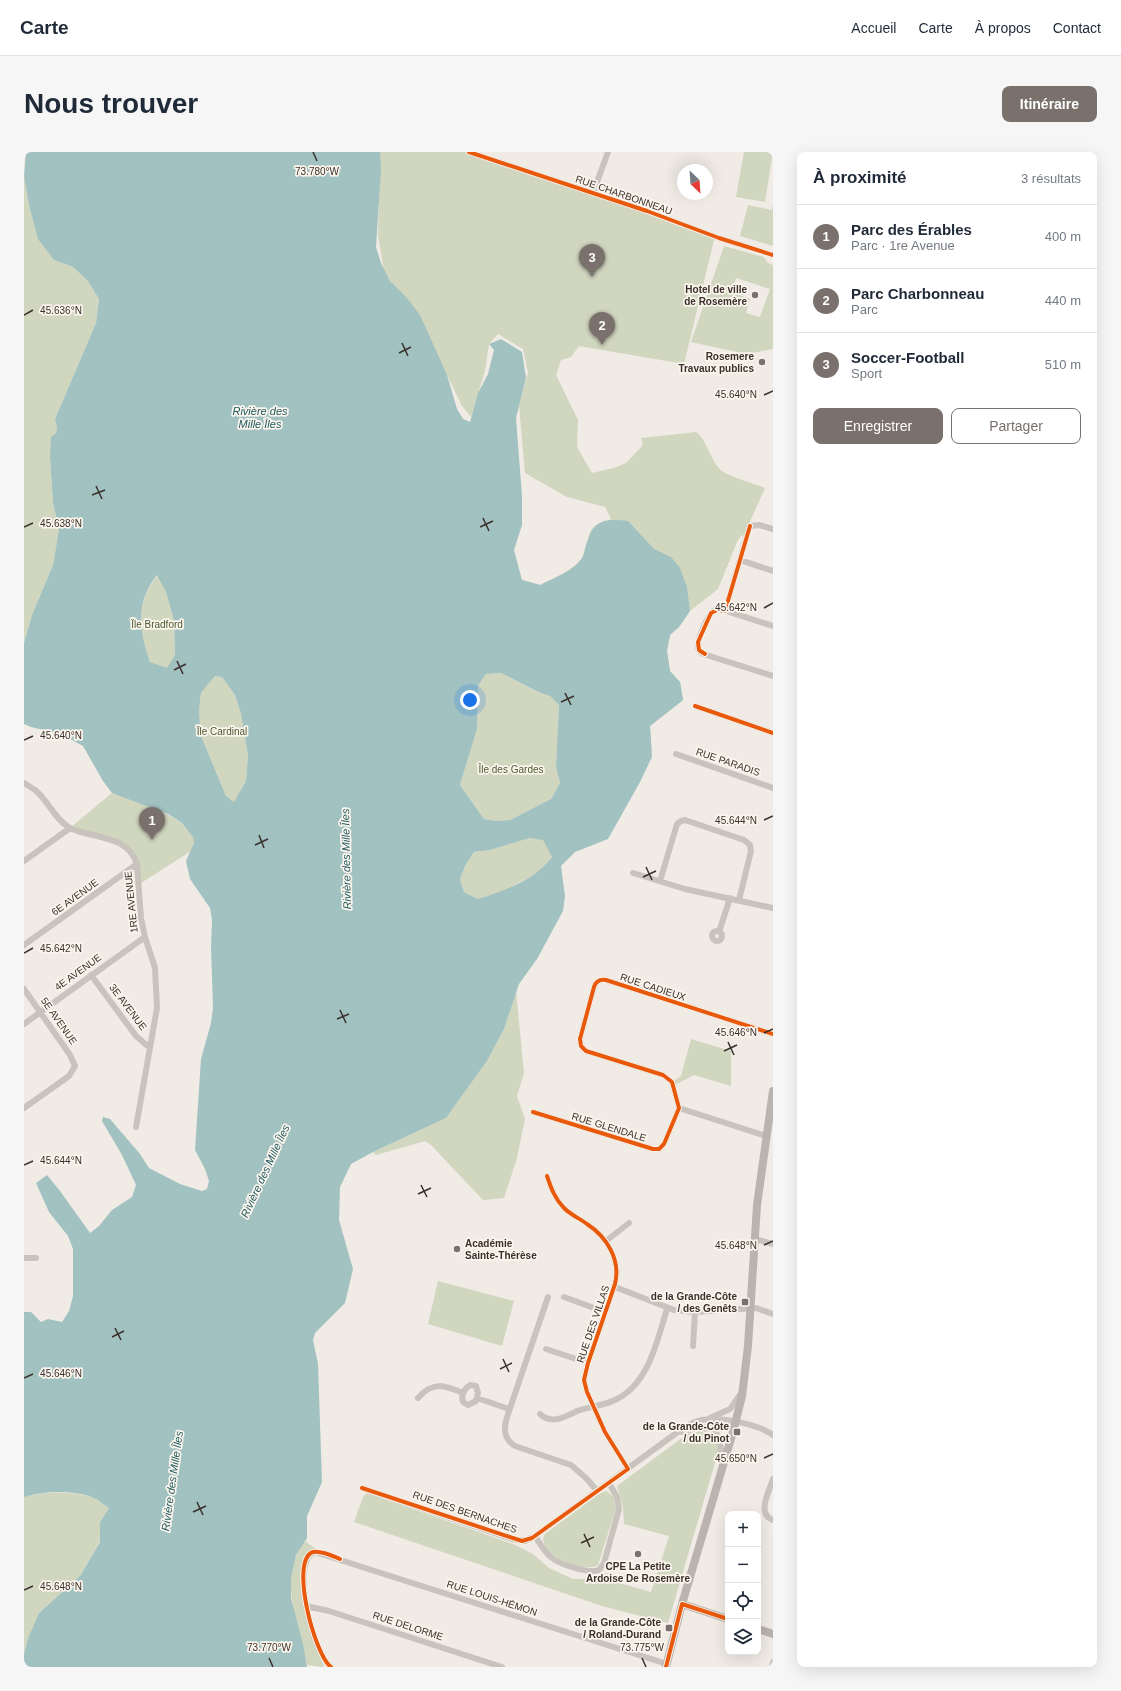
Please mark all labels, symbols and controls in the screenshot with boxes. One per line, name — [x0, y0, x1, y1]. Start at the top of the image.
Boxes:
text: Carte — [20, 17, 69, 38]
text: Accueil — [851, 20, 896, 36]
text: Carte — [918, 20, 953, 36]
text: À propos — [975, 20, 1031, 36]
text: Contact — [1053, 20, 1101, 36]
button: Itinéraire — [1002, 86, 1097, 122]
text: Nous trouver — [24, 88, 198, 119]
north arrow — [677, 164, 713, 200]
text: 73.780°W — [295, 166, 340, 177]
text: À proximité — [813, 168, 907, 187]
text: 3 résultats — [1021, 171, 1081, 186]
street label: RUE CHARBONNEAU — [574, 173, 674, 217]
text: Parc des Érables — [851, 221, 972, 238]
text: 1 — [822, 229, 830, 244]
text: 400 m — [1045, 229, 1081, 244]
text: Parc · 1re Avenue — [851, 238, 955, 253]
pin: 3 — [579, 244, 605, 277]
place label: Hotel de ville de Rosemère — [684, 284, 747, 307]
text: Parc Charbonneau — [851, 285, 984, 302]
marker: Hotel de ville de Rosemère — [750, 290, 760, 300]
text: 2 — [822, 293, 830, 308]
text: 440 m — [1045, 293, 1081, 308]
text: Parc — [851, 302, 878, 317]
text: 45.636°N — [40, 305, 82, 316]
pin: 2 — [589, 312, 615, 345]
text: Soccer-Football — [851, 349, 964, 366]
place label: Rosemere Travaux publics — [678, 351, 754, 374]
marker: Rosemere Travaux publics — [757, 357, 767, 367]
text: 3 — [822, 357, 830, 372]
text: 510 m — [1045, 357, 1081, 372]
text: Sport — [851, 366, 882, 381]
text: 45.640°N — [715, 389, 757, 400]
water label: Rivière des Mille Îles — [232, 405, 288, 430]
button: Enregistrer — [813, 408, 943, 444]
button: Partager — [951, 408, 1081, 444]
text: 45.638°N — [40, 518, 82, 529]
text: 45.642°N — [715, 602, 757, 613]
park label: Ïle Bradford — [131, 619, 183, 630]
your location — [460, 690, 480, 710]
park label: Ïle Cardinal — [197, 726, 247, 737]
text: 45.640°N — [40, 730, 82, 741]
street label: RUE PARADIS — [695, 746, 762, 778]
park label: Île des Gardes — [477, 763, 544, 775]
pin: 1 — [139, 807, 165, 840]
water label: Rivière des Mille Îles — [339, 808, 353, 910]
text: 45.644°N — [715, 815, 757, 826]
street label: 1RE AVENUE — [122, 870, 140, 933]
street label: 6E AVENUE — [50, 876, 101, 918]
text: 45.642°N — [40, 943, 82, 954]
street label: 4E AVENUE — [53, 951, 104, 993]
street label: RUE CADIEUX — [619, 971, 688, 1003]
street label: 3E AVENUE — [107, 982, 149, 1032]
street label: 5E AVENUE — [39, 995, 79, 1047]
text: 45.646°N — [715, 1027, 757, 1038]
street label: RUE GLENDALE — [570, 1110, 648, 1144]
water label: Rivière des Mille Îles — [238, 1122, 292, 1219]
text: 45.644°N — [40, 1155, 82, 1166]
place label: Académie Sainte-Thérèse — [465, 1238, 537, 1261]
text: 45.648°N — [715, 1240, 757, 1251]
marker: Académie Sainte-Thérèse — [452, 1244, 462, 1254]
street label: RUE DES VILLAS — [575, 1284, 612, 1364]
place label: de la Grande-Côte / des Genêts — [651, 1291, 737, 1314]
marker: de la Grande-Côte / des Genêts — [740, 1297, 750, 1307]
text: 45.646°N — [40, 1368, 82, 1379]
place label: de la Grande-Côte / du Pinot — [643, 1421, 730, 1444]
marker: de la Grande-Côte / du Pinot — [732, 1427, 742, 1437]
water label: Rivière des Mille Îles — [159, 1430, 185, 1532]
text: 45.650°N — [715, 1453, 757, 1464]
street label: RUE DES BERNACHES — [411, 1489, 519, 1535]
map controls — [725, 1511, 761, 1655]
button: + — [725, 1511, 761, 1547]
button: − — [725, 1547, 761, 1583]
marker: CPE La Petite Ardoise De Rosemère — [633, 1549, 643, 1559]
place label: CPE La Petite Ardoise De Rosemère — [586, 1561, 690, 1584]
street label: RUE LOUIS-HÉMON — [445, 1577, 539, 1618]
text: 45.648°N — [40, 1581, 82, 1592]
button: locate — [725, 1583, 761, 1619]
street label: RUE DELORME — [371, 1609, 445, 1643]
place label: de la Grande-Côte / Roland-Durand — [575, 1617, 661, 1640]
button: layers — [725, 1619, 761, 1655]
marker: de la Grande-Côte / Roland-Durand — [664, 1623, 674, 1633]
text: 73.770°W — [247, 1642, 292, 1653]
text: 73.775°W — [620, 1642, 665, 1653]

